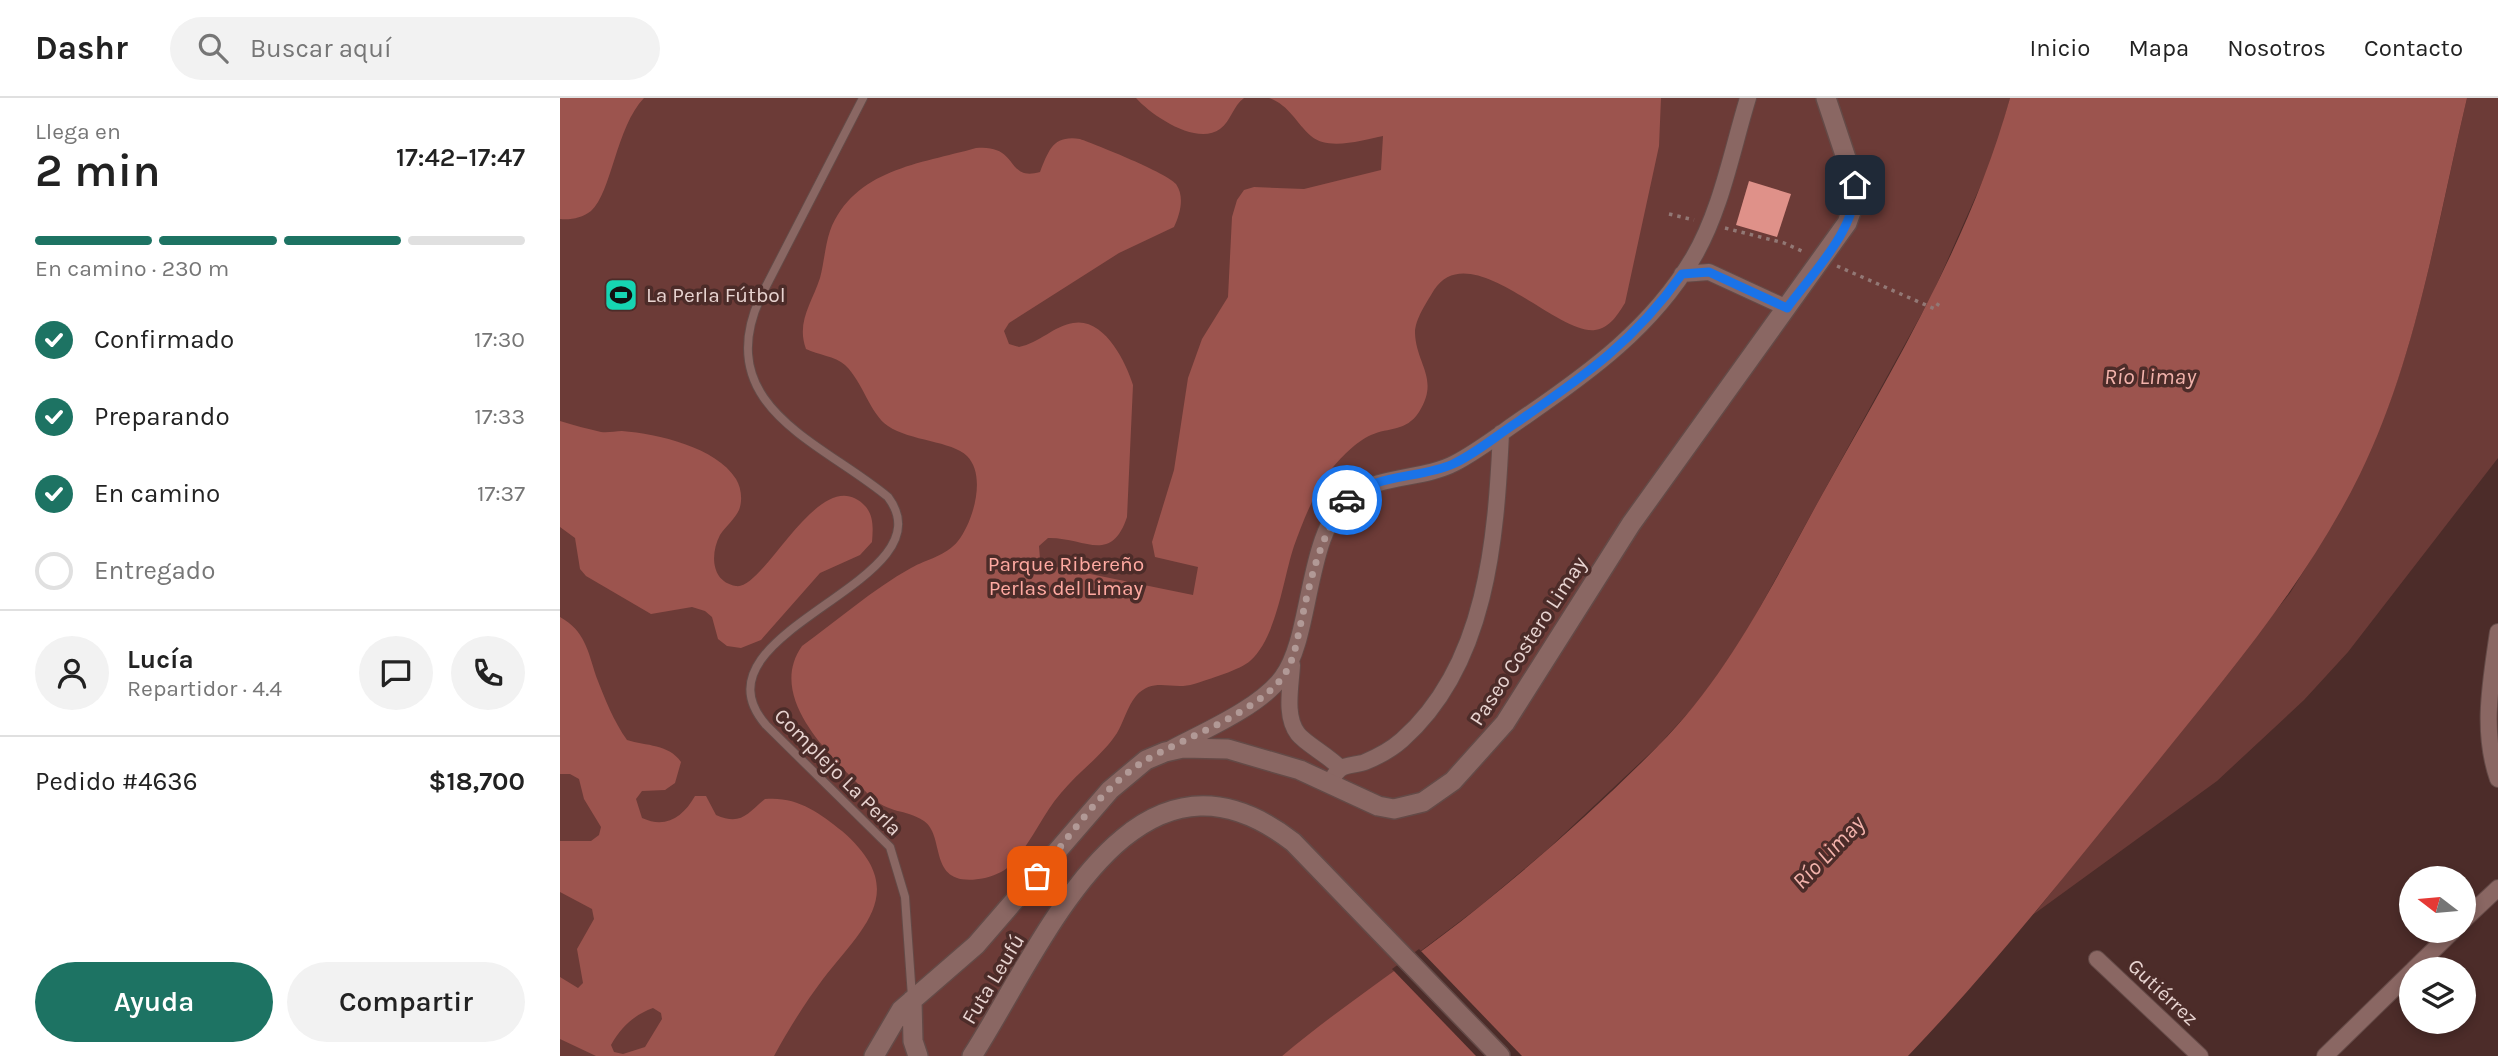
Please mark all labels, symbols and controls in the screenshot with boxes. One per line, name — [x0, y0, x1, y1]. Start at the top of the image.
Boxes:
search box — [170, 17, 660, 80]
text: Dashr — [35, 29, 128, 67]
icon: search — [194, 29, 232, 67]
text: Buscar aquí — [250, 33, 392, 64]
text: Inicio — [2029, 34, 2090, 62]
text: Mapa — [2128, 34, 2189, 62]
text: Nosotros — [2227, 34, 2326, 62]
text: Contacto — [2364, 34, 2463, 62]
text: Llega en — [35, 118, 121, 145]
text: 17:42–17:47 — [396, 142, 525, 173]
text: 2 min — [35, 144, 161, 198]
pin — [1825, 155, 1885, 215]
icon: home — [1836, 166, 1874, 204]
text: En camino · 230 m — [35, 255, 229, 282]
sports icon: La Perla Fútbol — [602, 276, 640, 314]
place label: La Perla Fútbol — [646, 283, 786, 307]
icon: check — [35, 321, 73, 359]
text: Confirmado — [94, 324, 234, 355]
text: 17:30 — [474, 326, 525, 353]
water label: Río Limay — [2104, 363, 2197, 390]
icon: check — [35, 398, 73, 436]
text: Preparando — [94, 401, 230, 432]
text: 17:33 — [474, 403, 525, 430]
courier — [1312, 465, 1382, 535]
icon: check — [35, 475, 73, 513]
text: En camino — [94, 478, 220, 509]
text: 17:37 — [477, 480, 525, 507]
icon: car — [1328, 481, 1366, 519]
park label: Parque Ribereño Perlas del Limay — [988, 552, 1144, 600]
street label: Paseo Costero Limay — [1464, 552, 1592, 730]
text: Entregado — [94, 555, 215, 586]
button: person — [35, 636, 109, 710]
button: chat — [359, 636, 433, 710]
button: phone — [451, 636, 525, 710]
text: Lucía — [127, 644, 194, 675]
text: Repartidor · 4.4 — [127, 675, 282, 702]
street label: Complejo La Perla — [769, 703, 907, 841]
text: Pedido #4636 — [35, 766, 198, 797]
text: $18,700 — [429, 766, 525, 797]
water label: Río Limay — [1787, 809, 1871, 895]
pin — [1007, 846, 1067, 906]
icon: bag — [1018, 857, 1056, 895]
north arrow — [2399, 866, 2476, 943]
map controls — [2399, 866, 2476, 1034]
street label: Futa Leufú — [957, 930, 1029, 1028]
street label: Gutiérrez — [2123, 954, 2203, 1030]
button: layers — [2399, 957, 2476, 1034]
button: Ayuda — [35, 962, 273, 1042]
button: Compartir — [287, 962, 525, 1042]

